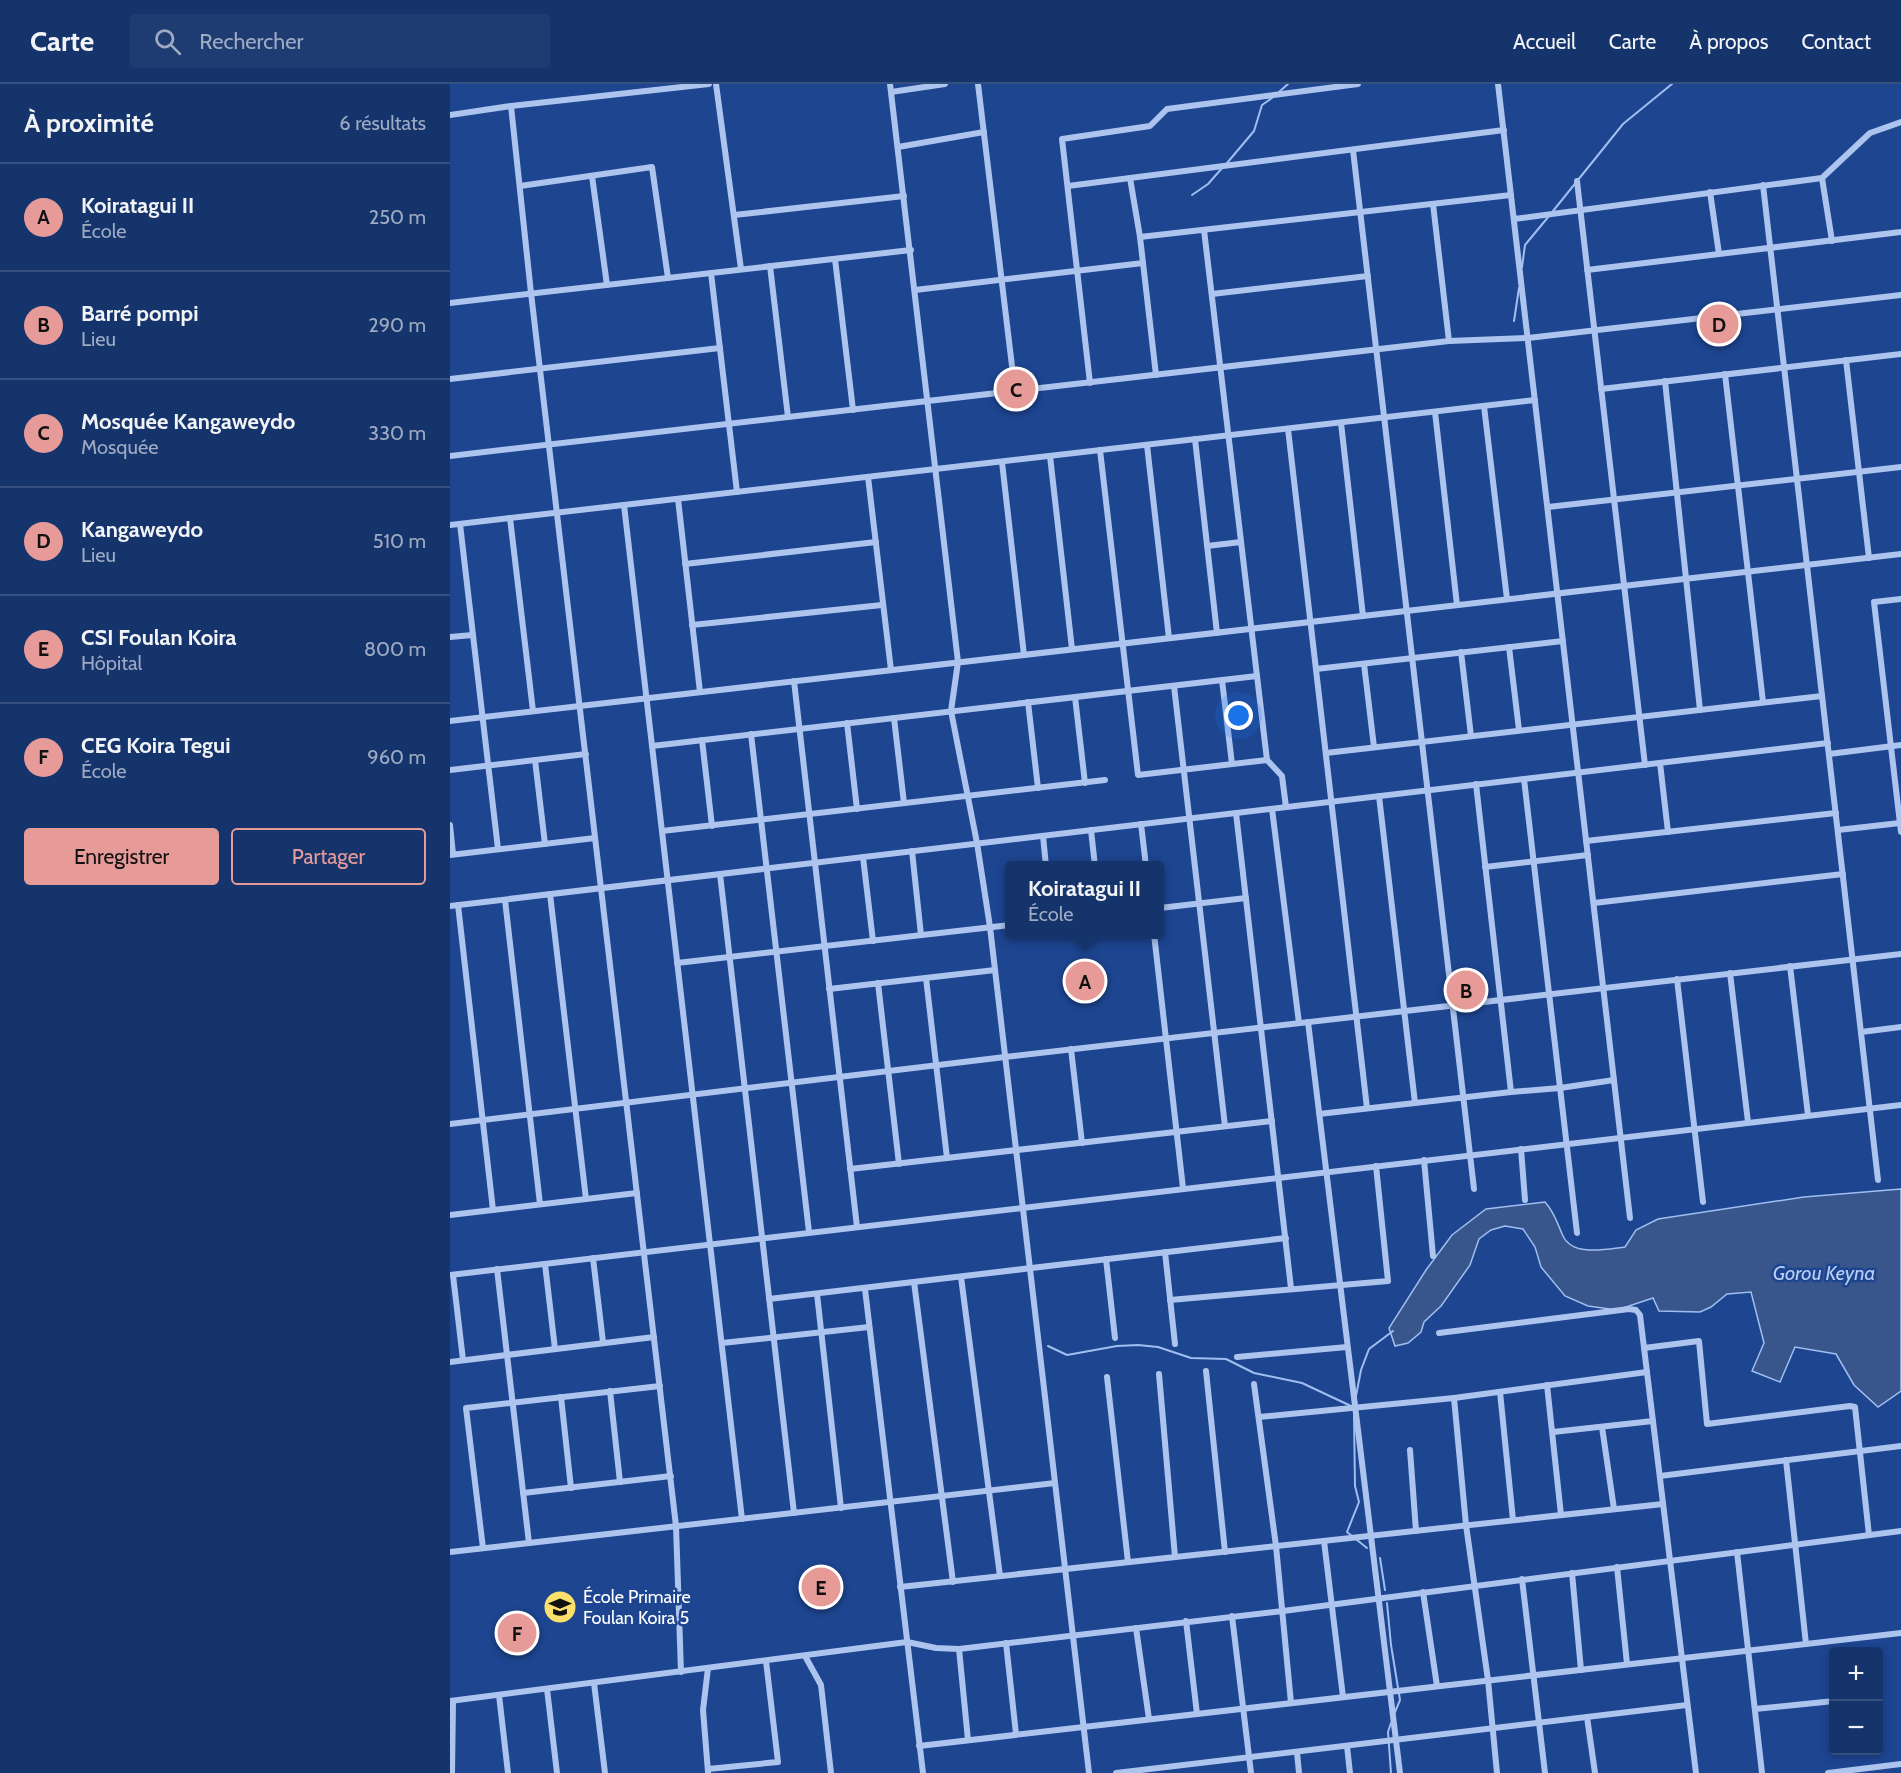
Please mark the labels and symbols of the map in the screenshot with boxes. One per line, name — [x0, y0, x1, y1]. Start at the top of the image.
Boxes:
pin: D — [1700, 302, 1738, 346]
pin: C — [996, 366, 1036, 412]
your location — [1224, 701, 1253, 730]
pin: A — [1066, 958, 1104, 1004]
pin: B — [1446, 968, 1486, 1012]
water label: Gorou Keyna — [1773, 1261, 1875, 1285]
pin: E — [802, 1564, 841, 1610]
place label: École Primaire Foulan Koira 5 — [583, 1586, 691, 1629]
school or university icon: École Primaire Foulan Koira 5 — [542, 1589, 578, 1625]
pin: F — [498, 1610, 536, 1656]

